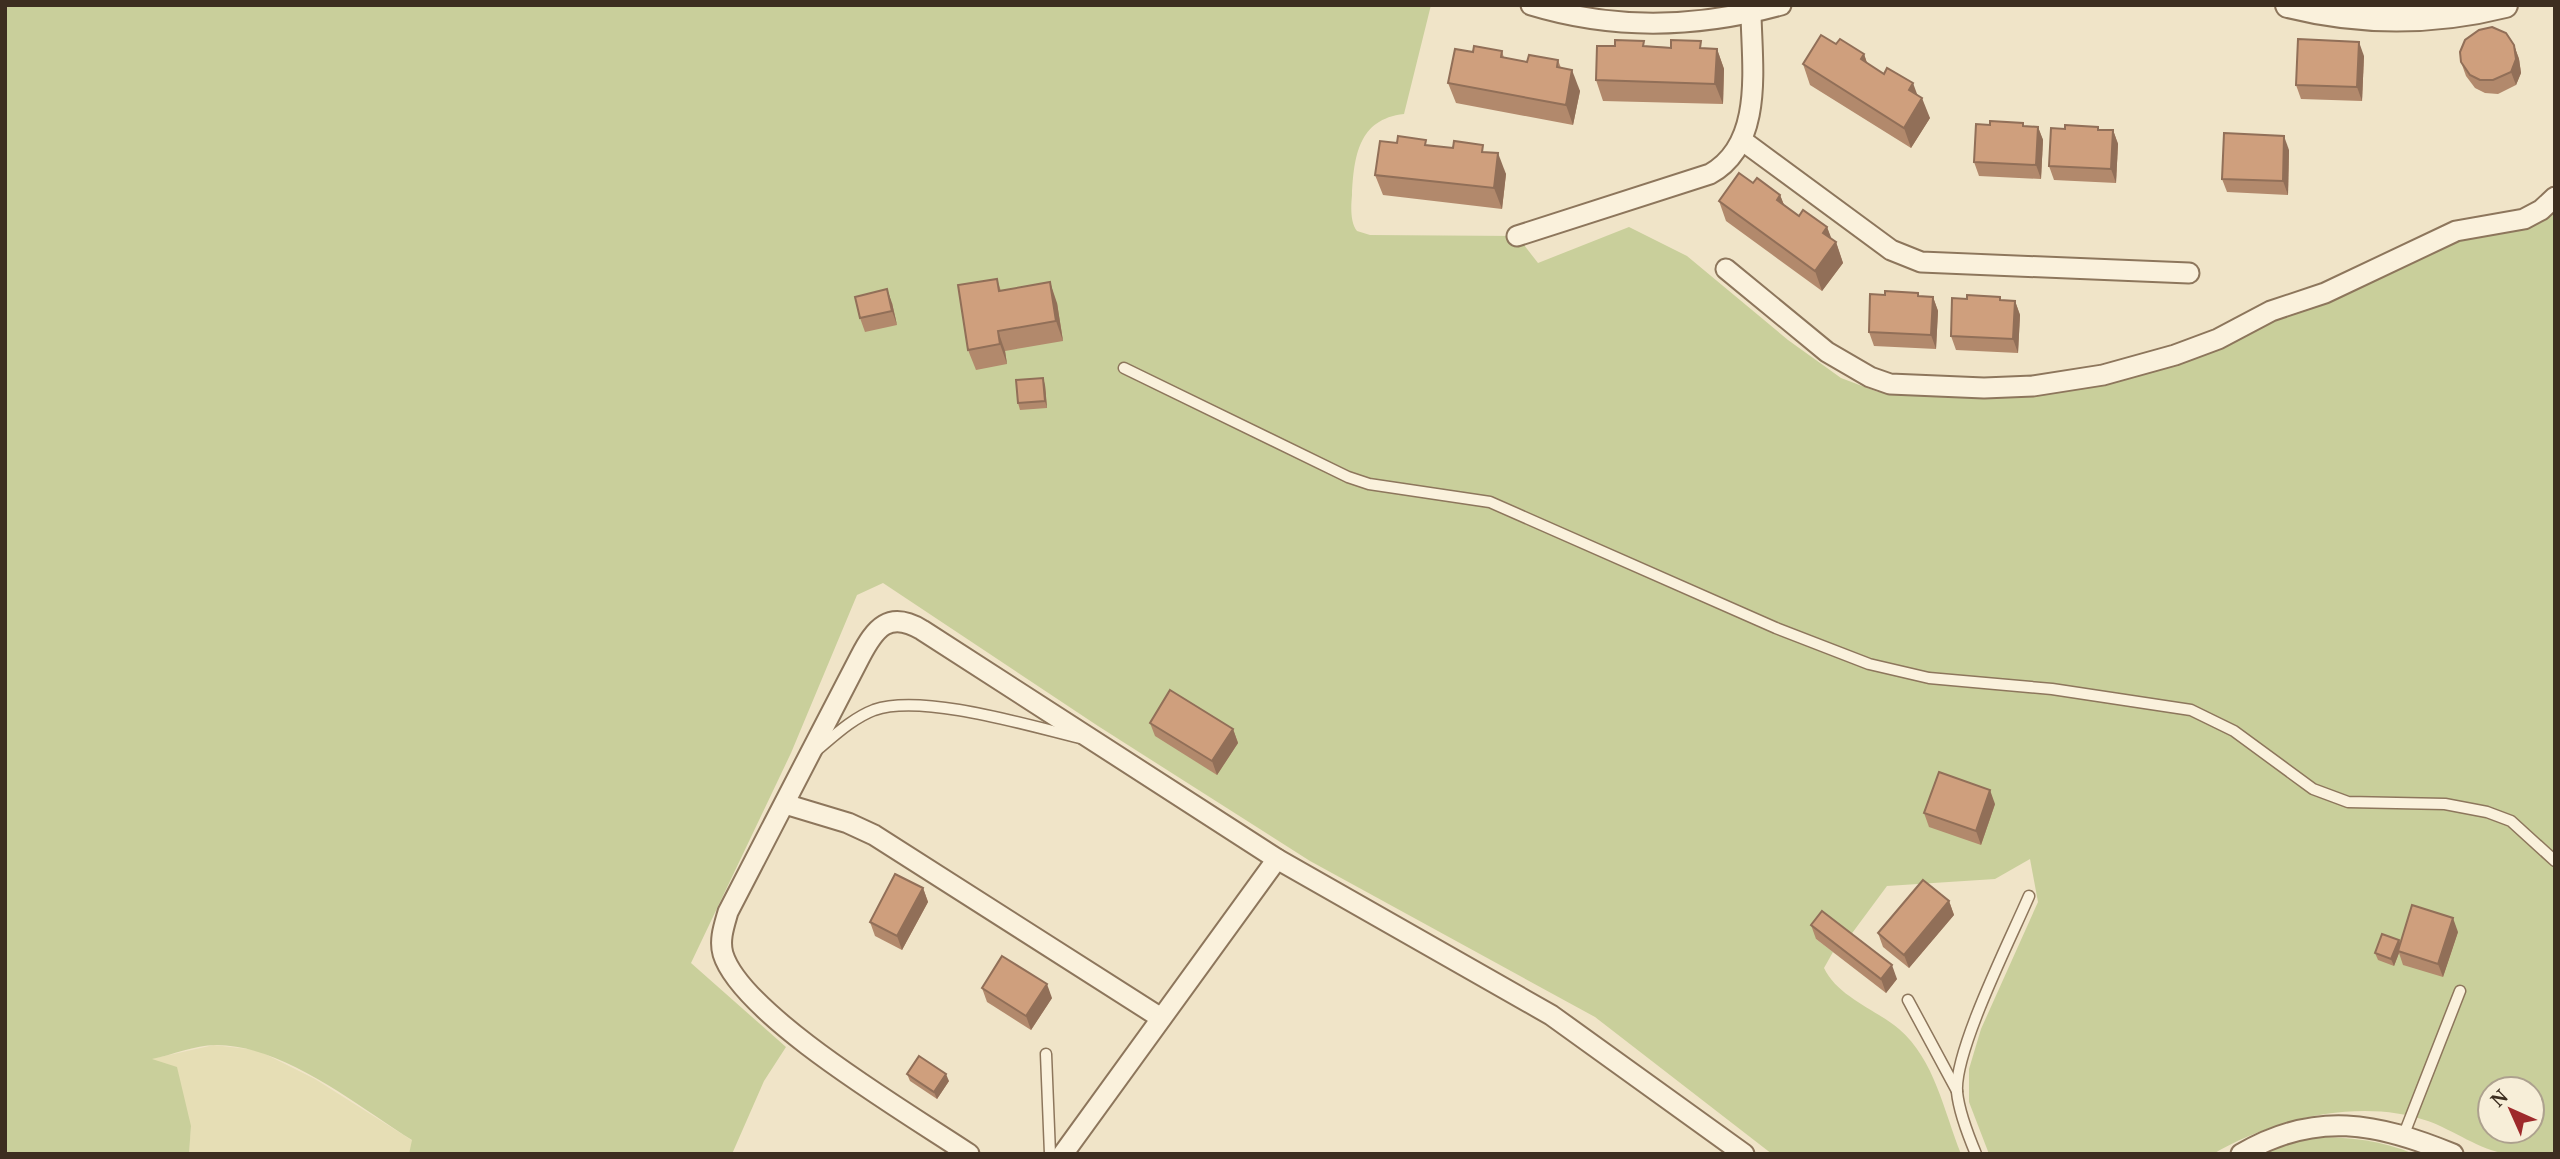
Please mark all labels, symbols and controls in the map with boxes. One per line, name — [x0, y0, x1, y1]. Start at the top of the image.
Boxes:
north arrow — [2476, 1075, 2546, 1145]
text: N — [2484, 1083, 2513, 1112]

